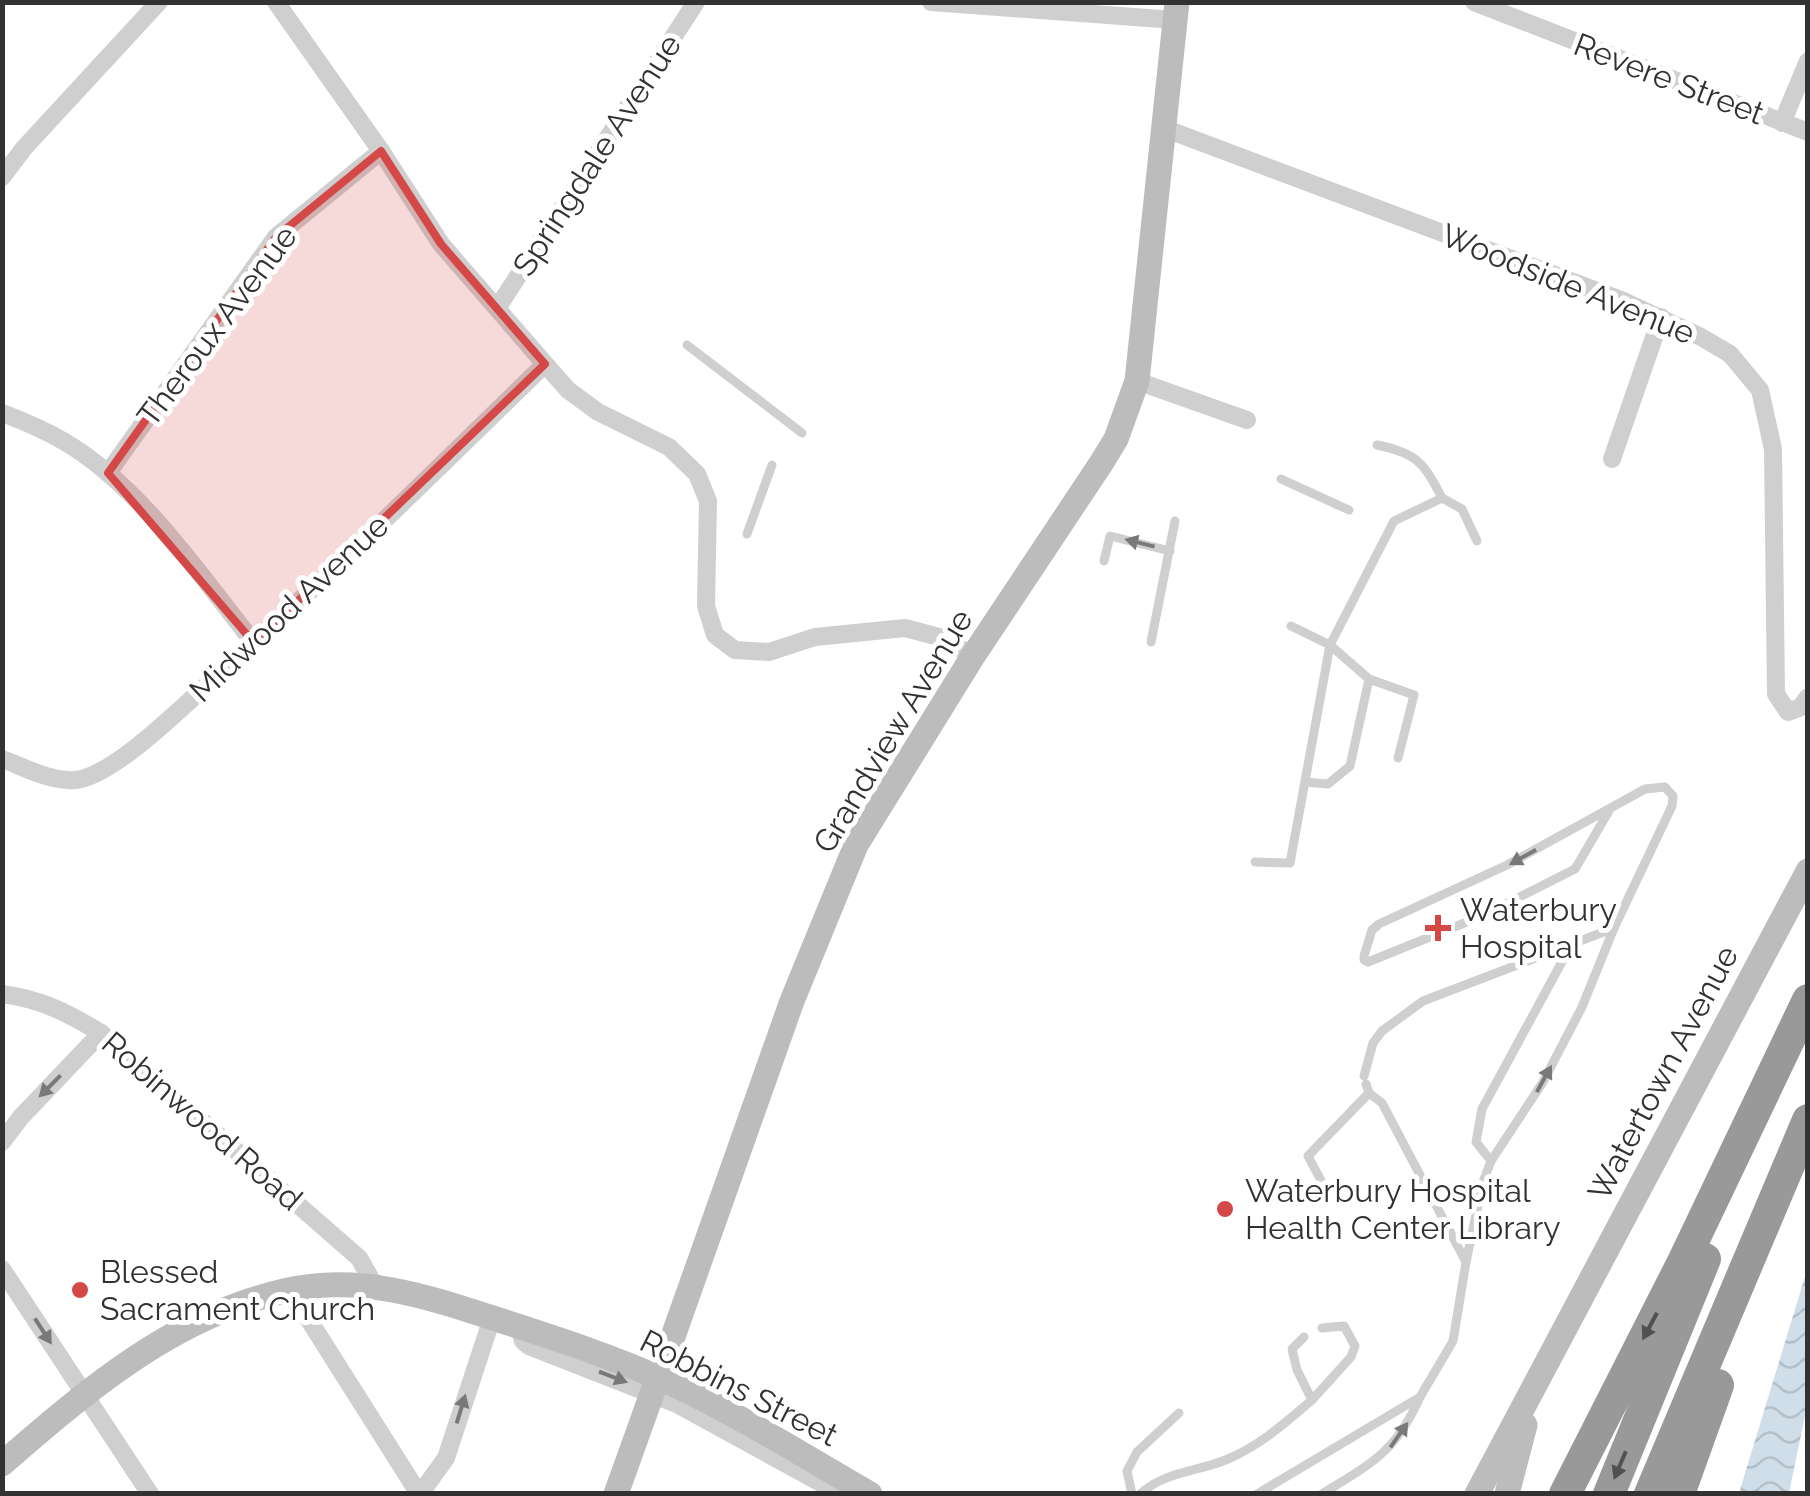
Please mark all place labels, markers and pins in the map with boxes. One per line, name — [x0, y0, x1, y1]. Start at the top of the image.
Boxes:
place label: Waterbury Hospital — [1460, 891, 1617, 965]
marker: Waterbury Hospital — [1425, 915, 1451, 941]
place label: Waterbury Hospital Health Center Library — [1245, 1172, 1560, 1246]
marker: Waterbury Hospital Health Center Library — [1214, 1198, 1236, 1220]
place label: Blessed Sacrament Church — [100, 1253, 375, 1327]
marker: Blessed Sacrament Church — [69, 1279, 91, 1301]

